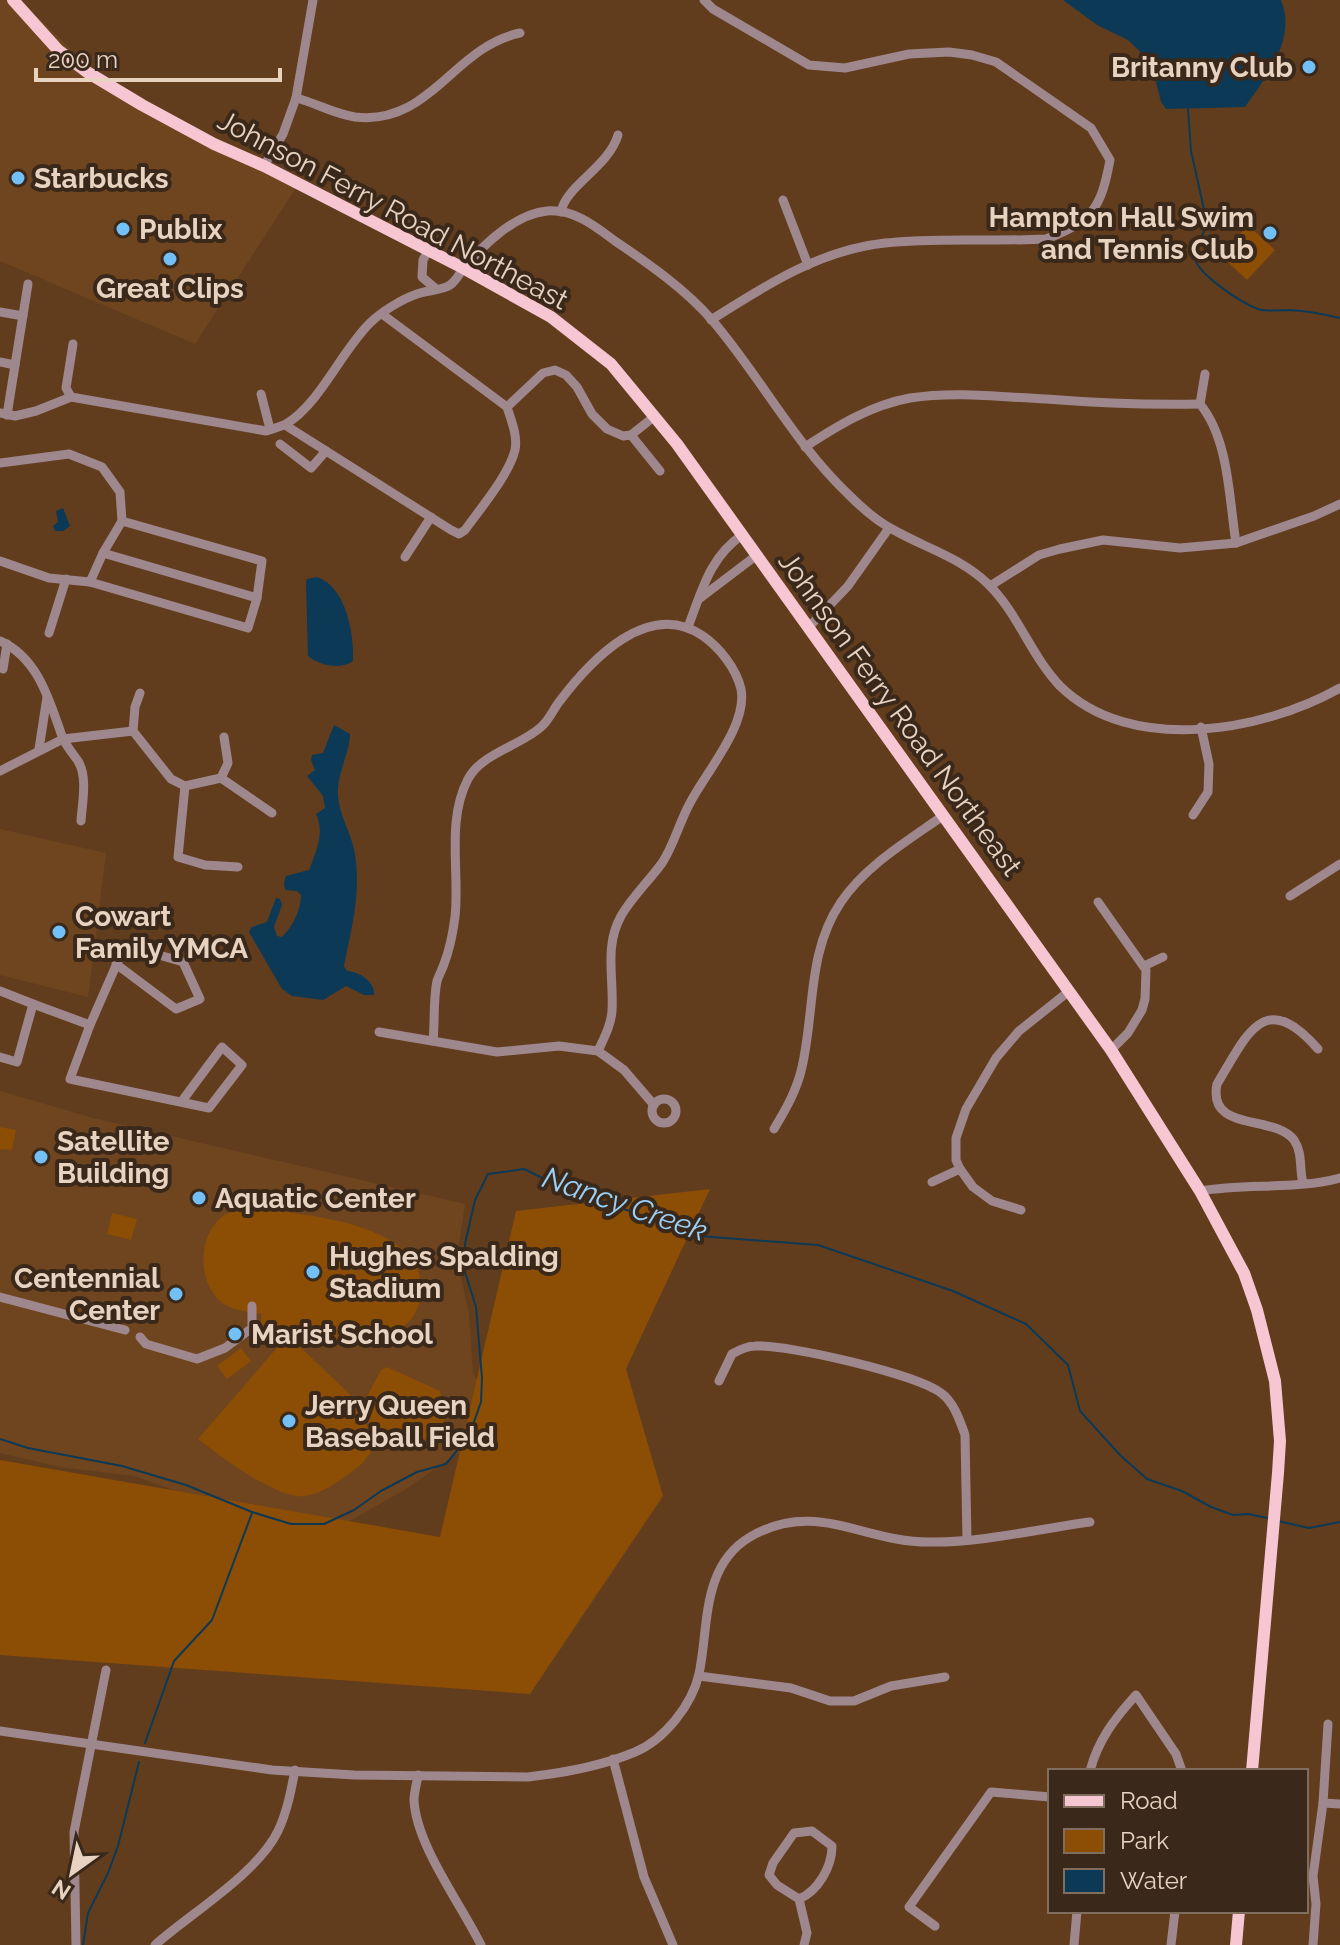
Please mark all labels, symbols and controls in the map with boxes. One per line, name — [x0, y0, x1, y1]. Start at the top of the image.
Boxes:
scale bar — [36, 32, 280, 82]
text: 200 m — [48, 45, 118, 74]
place label: Britanny Club — [1111, 51, 1293, 84]
marker: Britanny Club — [1300, 58, 1318, 76]
street label: Johnson Ferry Road Northeast — [212, 103, 574, 317]
place label: Starbucks — [34, 162, 169, 195]
marker: Starbucks — [9, 169, 27, 187]
place label: Hampton Hall Swim and Tennis Club — [989, 201, 1254, 266]
place label: Publix — [139, 213, 223, 246]
marker: Publix — [114, 220, 132, 238]
marker: Hampton Hall Swim and Tennis Club — [1261, 224, 1279, 242]
marker: Great Clips — [161, 250, 179, 268]
place label: Great Clips — [96, 272, 244, 305]
street label: Johnson Ferry Road Northeast — [771, 546, 1029, 883]
place label: Cowart Family YMCA — [75, 900, 248, 965]
marker: Cowart Family YMCA — [50, 923, 68, 941]
place label: Satellite Building — [57, 1125, 170, 1190]
marker: Satellite Building — [32, 1148, 50, 1166]
water label: Nancy Creek — [538, 1160, 712, 1248]
place label: Aquatic Center — [215, 1182, 416, 1215]
marker: Aquatic Center — [190, 1189, 208, 1207]
place label: Hughes Spalding Stadium — [329, 1240, 559, 1305]
place label: Centennial Center — [14, 1262, 160, 1327]
marker: Hughes Spalding Stadium — [304, 1263, 322, 1281]
marker: Centennial Center — [167, 1285, 185, 1303]
place label: Marist School — [251, 1318, 433, 1351]
marker: Marist School — [226, 1325, 244, 1343]
place label: Jerry Queen Baseball Field — [305, 1389, 495, 1454]
marker: Jerry Queen Baseball Field — [280, 1412, 298, 1430]
legend — [1048, 1769, 1308, 1913]
text: Road — [1120, 1786, 1178, 1815]
text: Park — [1120, 1826, 1169, 1855]
north arrow — [32, 1833, 112, 1913]
text: Water — [1120, 1866, 1188, 1895]
text: N — [47, 1874, 75, 1905]

